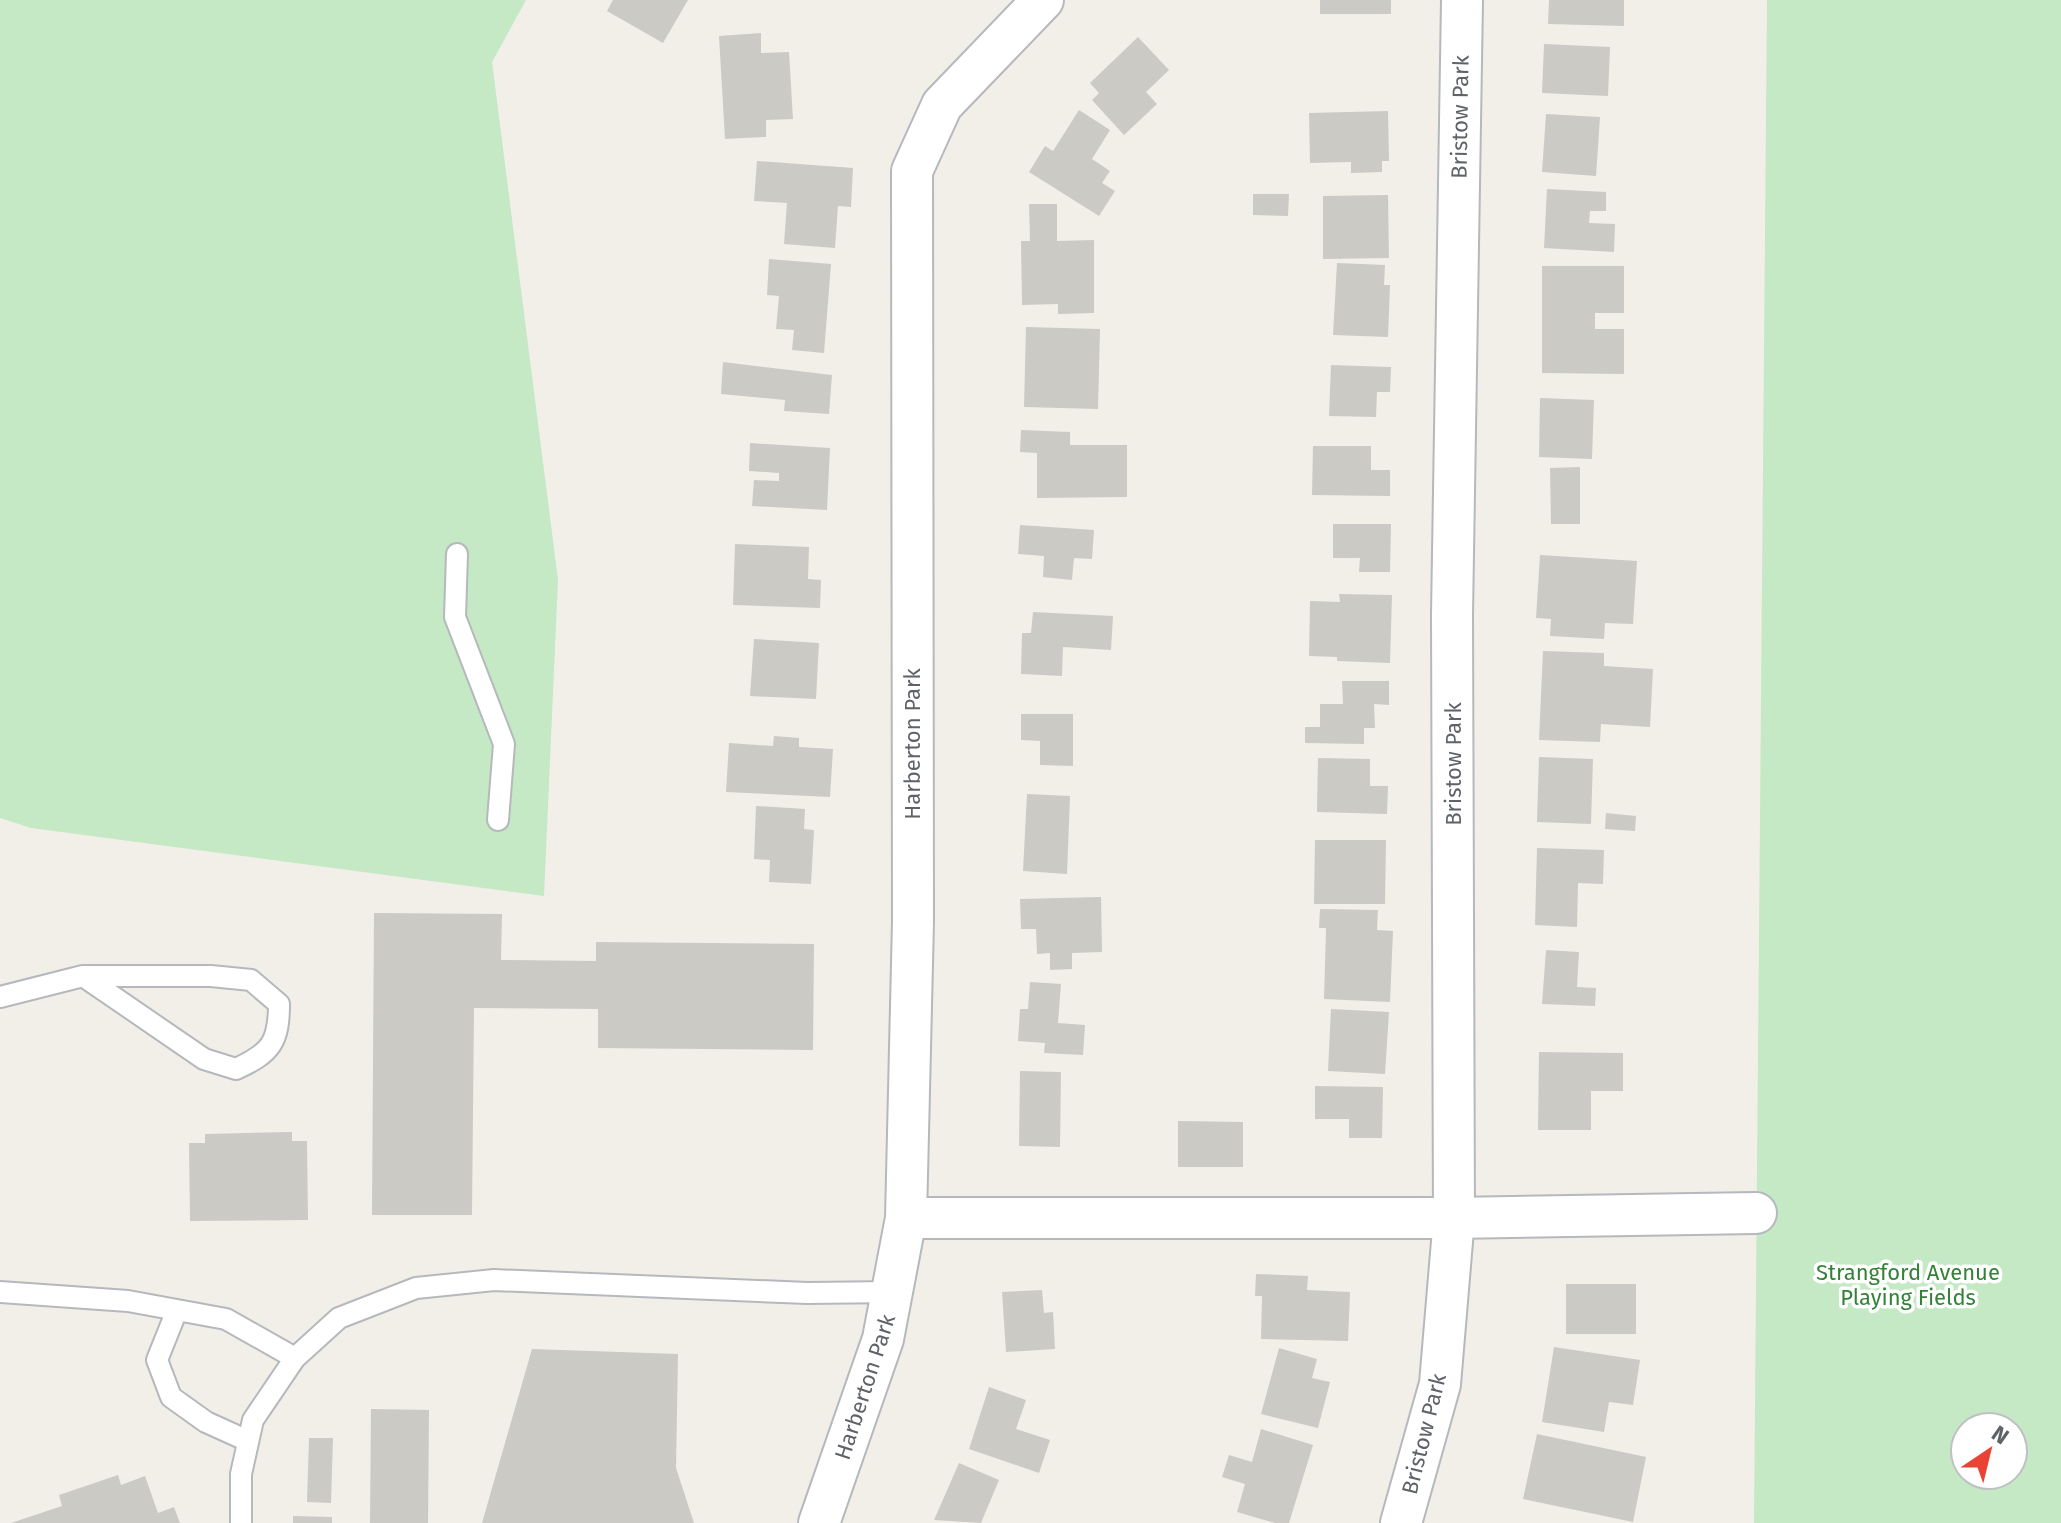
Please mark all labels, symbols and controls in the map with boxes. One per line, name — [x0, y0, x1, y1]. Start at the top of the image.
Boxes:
street label: Bristow Park — [1445, 54, 1475, 179]
street label: Harberton Park — [899, 668, 926, 820]
street label: Bristow Park — [1440, 701, 1467, 826]
park label: Strangford Avenue Playing Fields — [1816, 1259, 2000, 1311]
street label: Harberton Park — [829, 1310, 901, 1463]
street label: Bristow Park — [1396, 1370, 1452, 1497]
north arrow — [1949, 1411, 2029, 1491]
text: N — [1986, 1420, 2014, 1450]

